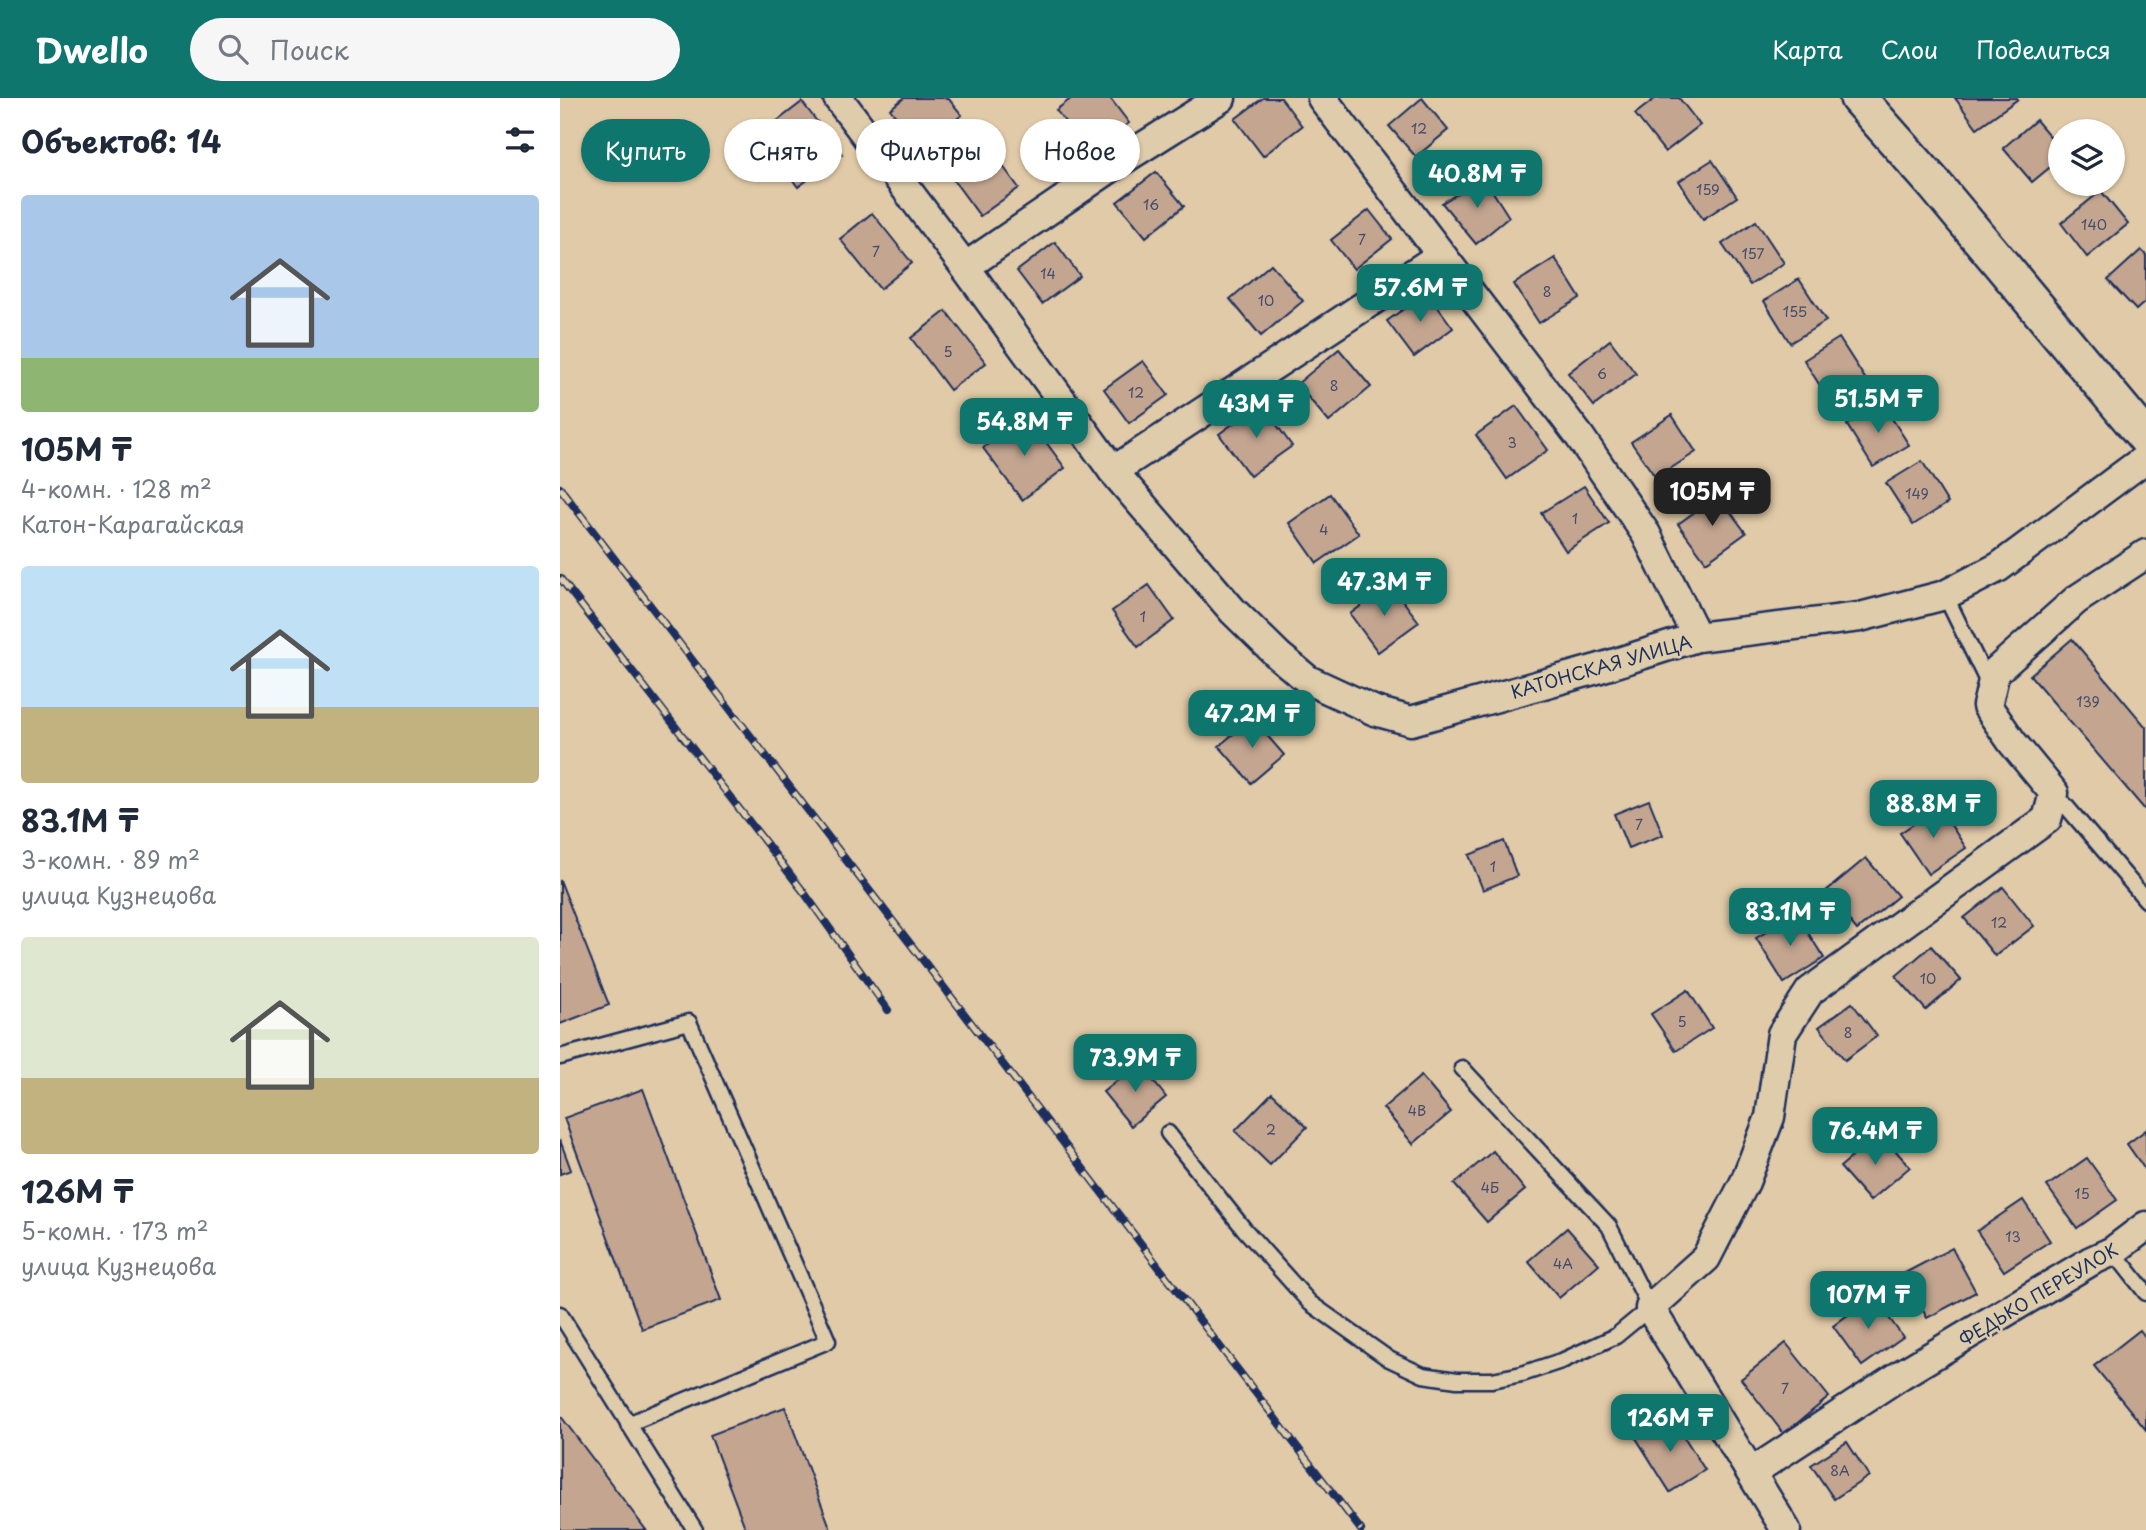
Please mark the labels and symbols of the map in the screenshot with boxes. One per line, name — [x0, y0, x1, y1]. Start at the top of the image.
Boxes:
house number: 12 — [1411, 118, 1427, 139]
pin: 40.8M ₸ — [1412, 150, 1542, 210]
house number: 159 — [1696, 179, 1720, 200]
house number: 16 — [1143, 194, 1159, 215]
house number: 140 — [2081, 214, 2107, 235]
house number: 7 — [1358, 229, 1366, 250]
house number: 7 — [872, 241, 880, 262]
house number: 157 — [1742, 243, 1765, 264]
house number: 14 — [1040, 263, 1056, 284]
pin: 57.6M ₸ — [1355, 264, 1485, 324]
house number: 8 — [1543, 281, 1551, 302]
house number: 10 — [1258, 290, 1274, 311]
house number: 155 — [1783, 301, 1807, 322]
house number: 5 — [943, 341, 953, 362]
house number: 6 — [1597, 363, 1607, 384]
house number: 8 — [1330, 375, 1338, 396]
pin: 51.5M ₸ — [1813, 376, 1943, 435]
pin: 43M ₸ — [1207, 380, 1305, 440]
house number: 12 — [1128, 382, 1144, 403]
pin: 54.8M ₸ — [959, 398, 1089, 458]
house number: 3 — [1507, 432, 1517, 453]
pin: 105M ₸ — [1655, 468, 1769, 528]
house number: 149 — [1905, 483, 1929, 504]
house number: 1 — [1572, 508, 1578, 529]
house number: 4 — [1319, 519, 1329, 540]
pin: 47.3M ₸ — [1319, 559, 1449, 618]
house number: 1 — [1140, 606, 1146, 627]
street label: КАТОНСКАЯ УЛИЦА — [1507, 627, 1695, 705]
pin: 47.2M ₸ — [1187, 690, 1317, 750]
house number: 139 — [2076, 691, 2100, 712]
pin: 88.8M ₸ — [1868, 780, 1998, 840]
house number: 7 — [1635, 814, 1643, 835]
house number: 1 — [1490, 856, 1496, 877]
pin: 83.1M ₸ — [1725, 888, 1855, 948]
house number: 12 — [1991, 912, 2007, 933]
house number: 10 — [1920, 968, 1936, 989]
house number: 5 — [1677, 1011, 1687, 1032]
house number: 8 — [1844, 1022, 1852, 1043]
pin: 73.9M ₸ — [1070, 1034, 1200, 1094]
house number: 4В — [1408, 1100, 1426, 1121]
pin: 76.4M ₸ — [1810, 1108, 1940, 1167]
house number: 2 — [1266, 1119, 1276, 1140]
house number: 4Б — [1481, 1177, 1499, 1198]
house number: 15 — [2074, 1183, 2090, 1204]
house number: 13 — [2005, 1226, 2021, 1247]
street label: ФЕДЬКО ПЕРЕУЛОК — [1954, 1236, 2122, 1352]
house number: 4А — [1553, 1253, 1573, 1274]
pin: 107M ₸ — [1811, 1272, 1925, 1331]
house number: 7 — [1781, 1378, 1789, 1399]
pin: 126M ₸ — [1613, 1394, 1727, 1454]
house number: 8А — [1830, 1460, 1850, 1481]

